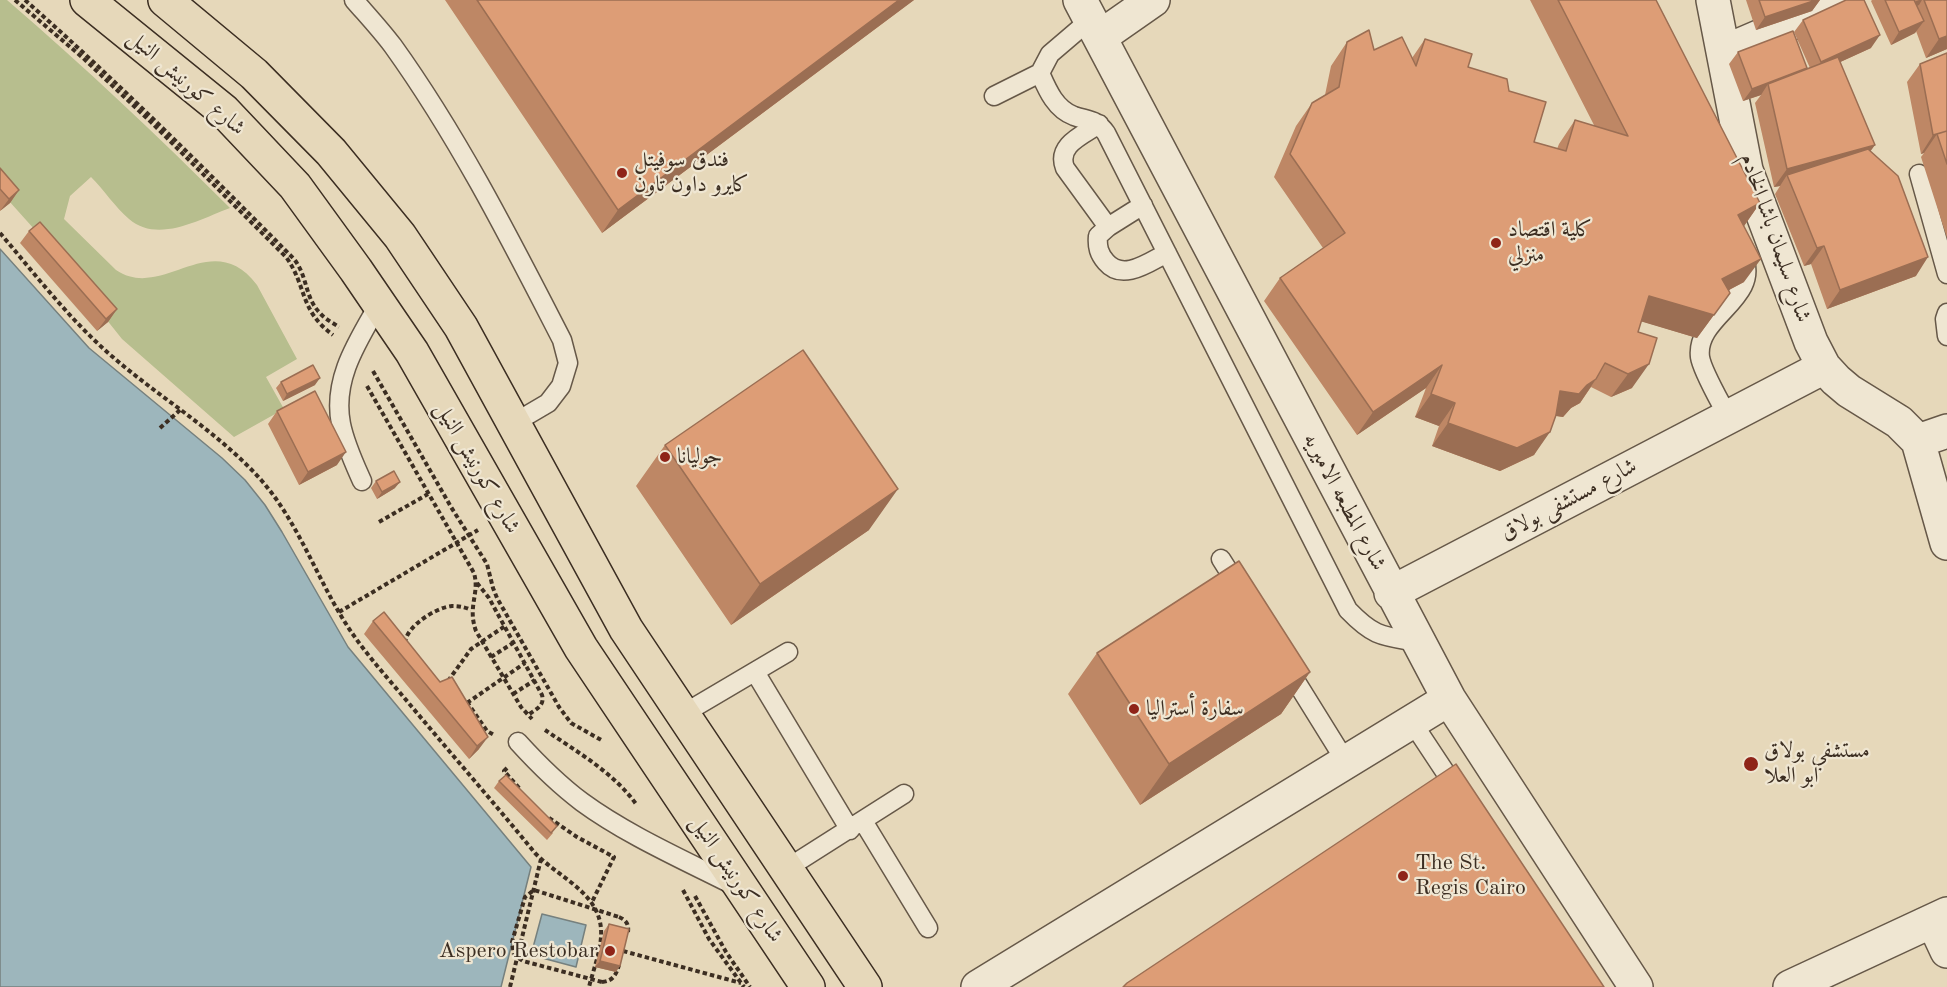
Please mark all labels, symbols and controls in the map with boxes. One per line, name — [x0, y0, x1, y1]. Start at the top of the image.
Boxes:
street label: شارع كورنيش النيل — [122, 25, 250, 141]
place label: فندق سوفيتل كايرو داون تاون — [634, 147, 749, 198]
street label: شارع سليمان باشا الخادم — [1734, 150, 1816, 326]
marker: فندق سوفيتل كايرو داون تاون — [615, 166, 629, 180]
place label: كلية اقتصاد منزلي — [1508, 217, 1592, 268]
marker: كلية اقتصاد منزلي — [1489, 236, 1503, 250]
street label: شارع كورنيش النيل — [429, 397, 525, 539]
street label: شارع المطبعه الاميريه — [1297, 429, 1391, 575]
place label: جوليانا — [677, 444, 722, 470]
marker: جوليانا — [658, 450, 672, 464]
street label: شارع مستشفى بولاق — [1496, 453, 1642, 547]
place label: سفارة أستراليا — [1146, 696, 1244, 722]
marker: سفارة أستراليا — [1127, 702, 1141, 716]
place label: مستشفي بولاق ابو العلا — [1764, 738, 1870, 790]
marker: مستشفي بولاق ابو العلا — [1742, 755, 1760, 773]
street label: شارع كورنيش النيل — [684, 810, 788, 948]
place label: The St. Regis Cairo — [1415, 850, 1526, 902]
marker: The St. Regis Cairo — [1396, 869, 1410, 883]
place label: Aspero Restobar — [439, 938, 598, 964]
marker: Aspero Restobar — [603, 944, 617, 958]

